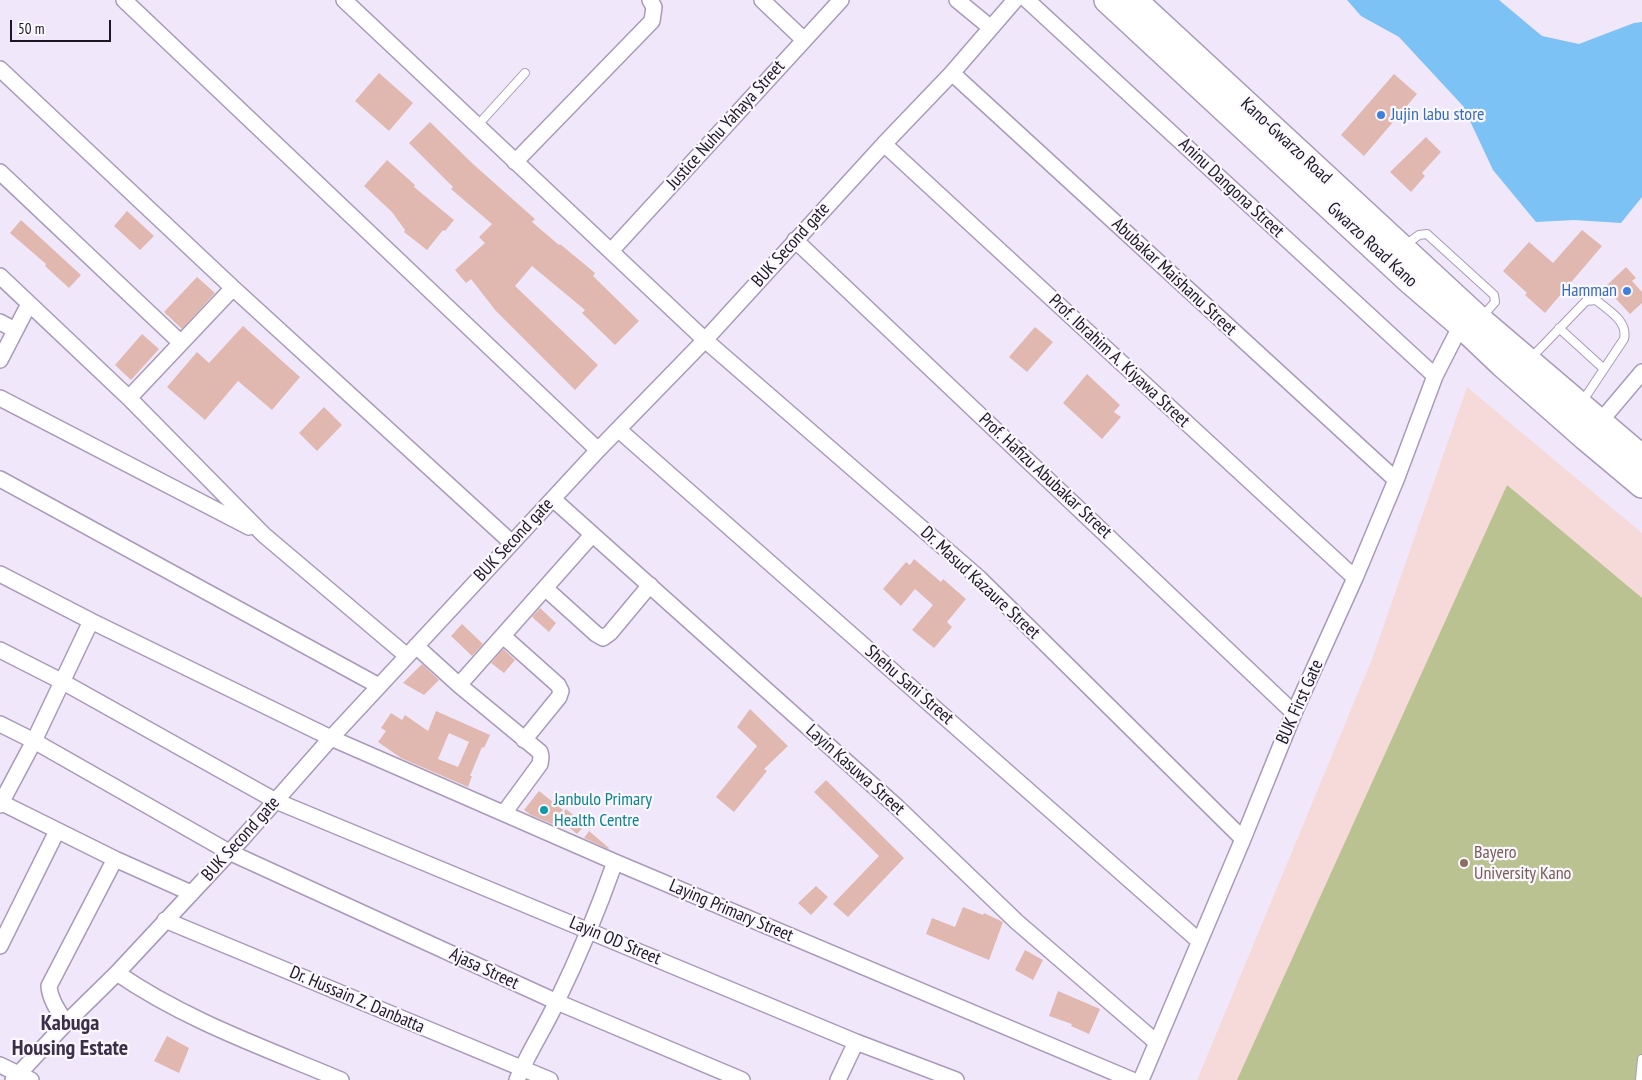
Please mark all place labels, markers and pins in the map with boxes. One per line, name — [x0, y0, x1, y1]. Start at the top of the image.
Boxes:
place label: Jujin labu store — [1391, 104, 1485, 126]
marker: Jujin labu store — [1375, 109, 1387, 121]
place label: Hamman — [1562, 280, 1617, 302]
marker: Hamman — [1621, 285, 1633, 297]
place label: Janbulo Primary Health Centre — [554, 789, 652, 832]
marker: Janbulo Primary Health Centre — [538, 804, 550, 816]
place label: Bayero University Kano — [1474, 842, 1571, 884]
marker: Bayero University Kano — [1458, 857, 1470, 869]

